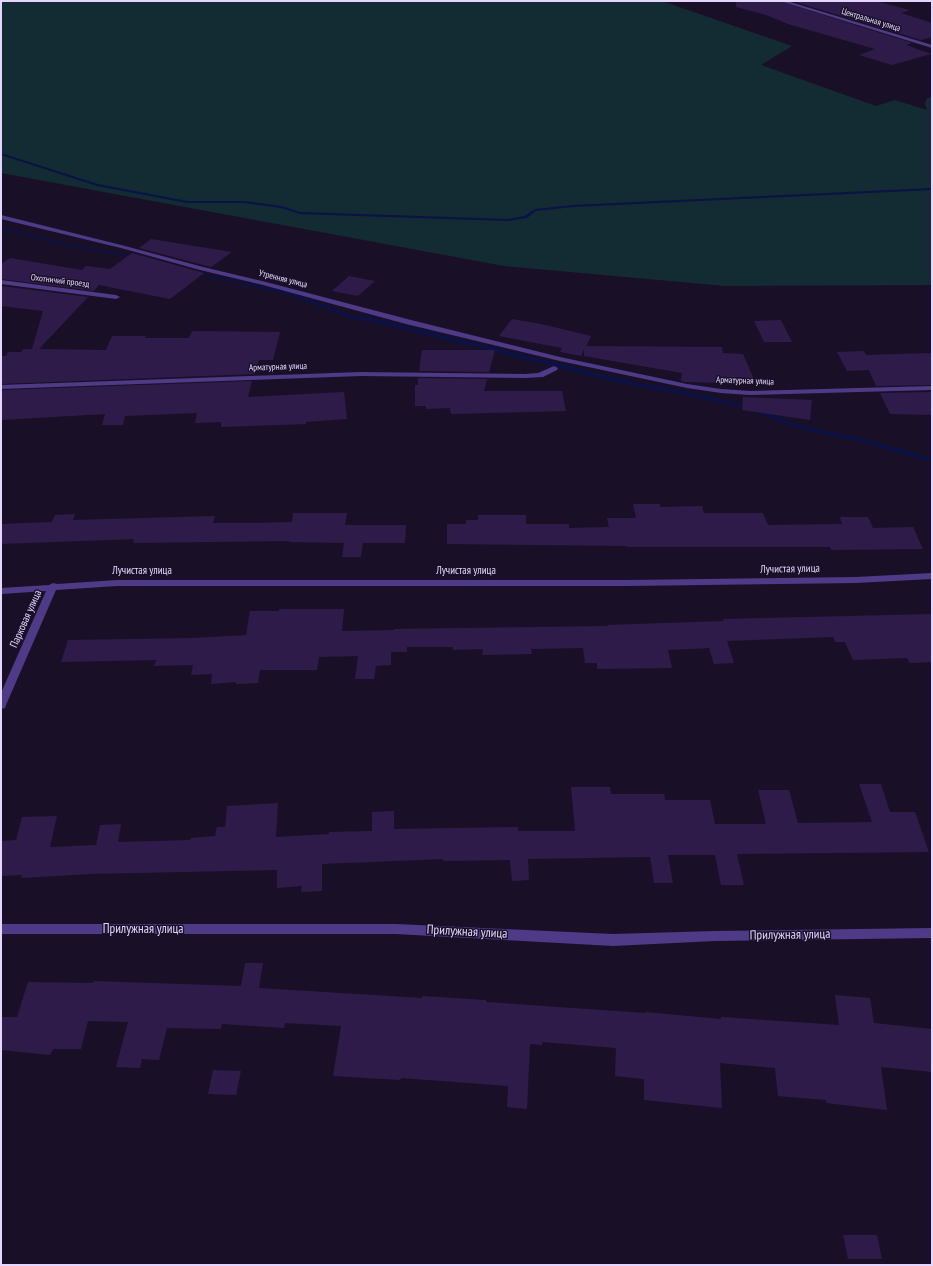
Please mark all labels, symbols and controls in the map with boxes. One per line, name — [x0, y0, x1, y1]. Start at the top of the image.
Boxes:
street label: Центральная улица — [840, 6, 902, 34]
street label: Утренняя улица — [258, 268, 308, 290]
street label: Охотничий проезд — [30, 272, 90, 290]
street label: Арматурная улица — [249, 361, 307, 373]
street label: Арматурная улица — [716, 375, 774, 387]
street label: Лучистая улица — [760, 562, 820, 576]
street label: Лучистая улица — [112, 564, 172, 578]
street label: Лучистая улица — [436, 564, 496, 578]
street label: Парковая улица — [7, 588, 45, 650]
street label: Прилужная улица — [103, 921, 183, 937]
street label: Прилужная улица — [426, 922, 508, 942]
street label: Прилужная улица — [750, 926, 830, 944]

